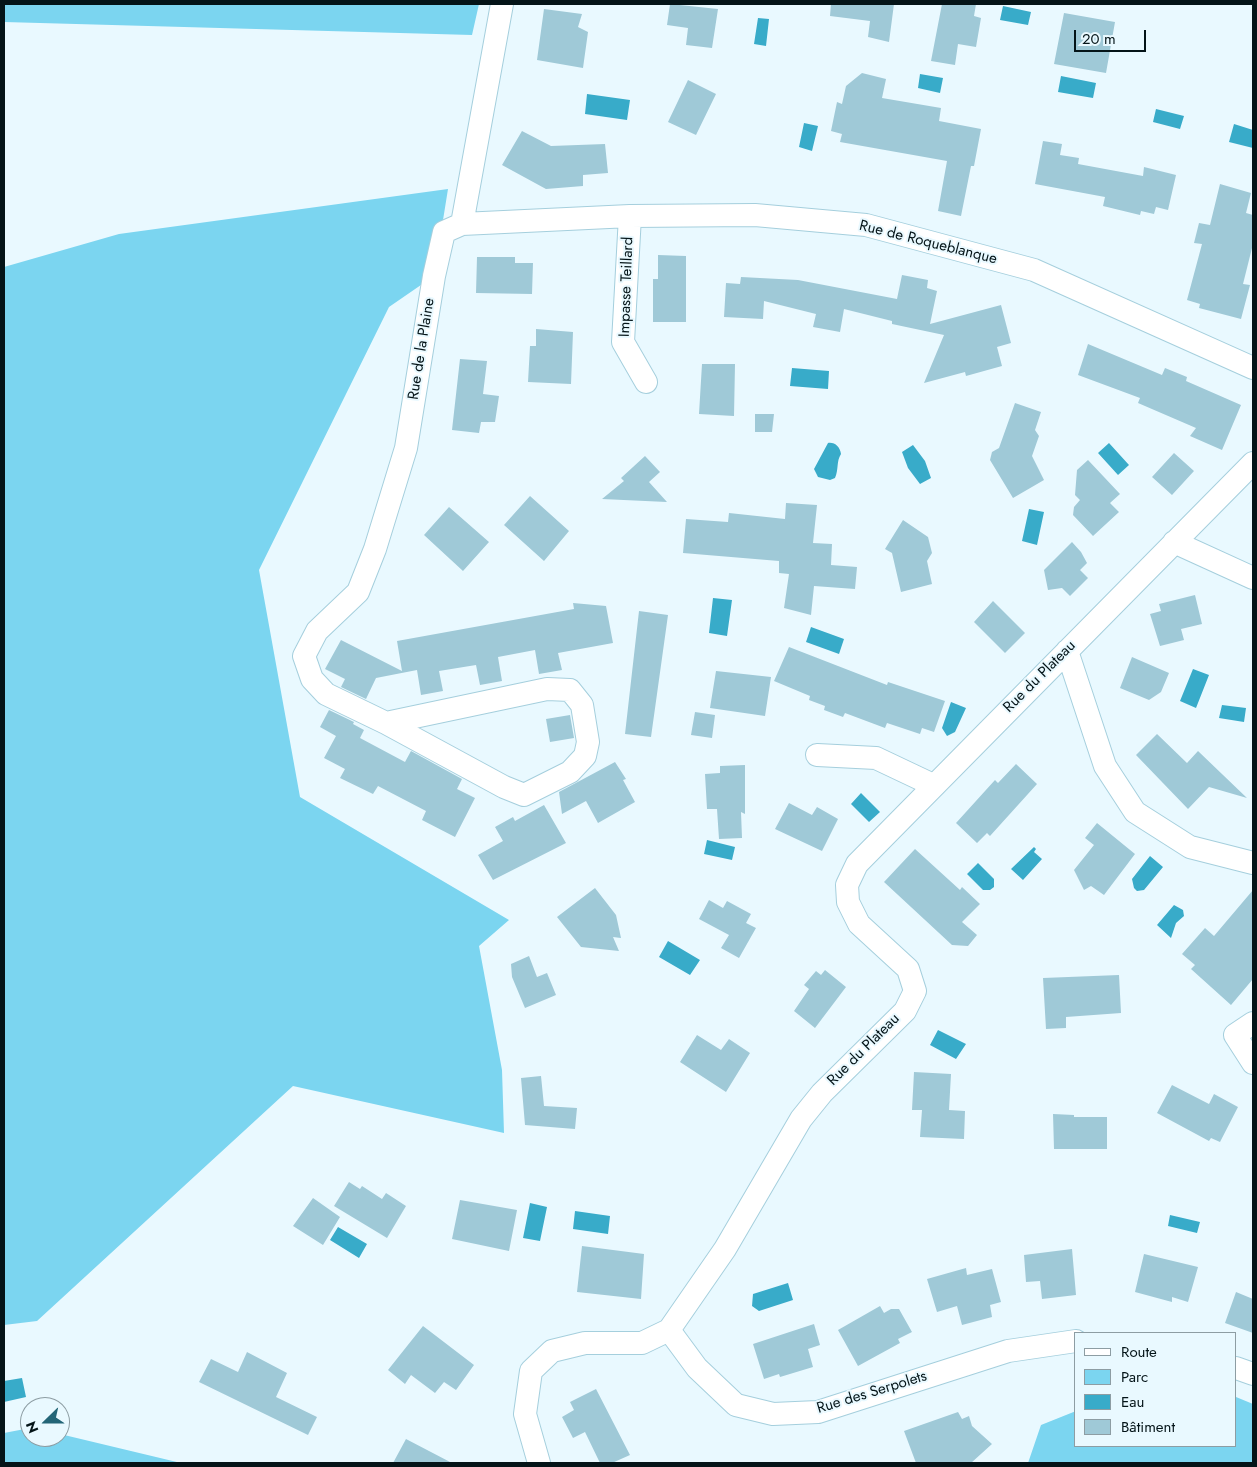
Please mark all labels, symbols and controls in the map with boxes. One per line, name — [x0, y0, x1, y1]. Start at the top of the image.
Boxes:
scale bar — [1077, 20, 1150, 52]
text: 20 m — [1082, 28, 1116, 50]
street label: Rue de Roqueblanque — [857, 217, 999, 269]
street label: Impasse Teillard — [616, 237, 638, 337]
street label: Rue de la Plaine — [405, 297, 439, 401]
street label: Rue du Plateau — [1000, 637, 1080, 717]
street label: Rue du Plateau — [824, 1010, 904, 1090]
legend — [1074, 1332, 1237, 1447]
text: Route — [1121, 1341, 1157, 1363]
text: Parc — [1121, 1366, 1148, 1388]
street label: Rue des Serpolets — [815, 1368, 929, 1418]
text: Eau — [1121, 1391, 1144, 1413]
north arrow — [20, 1397, 70, 1447]
text: Bâtiment — [1121, 1416, 1175, 1438]
text: N — [21, 1418, 43, 1436]

